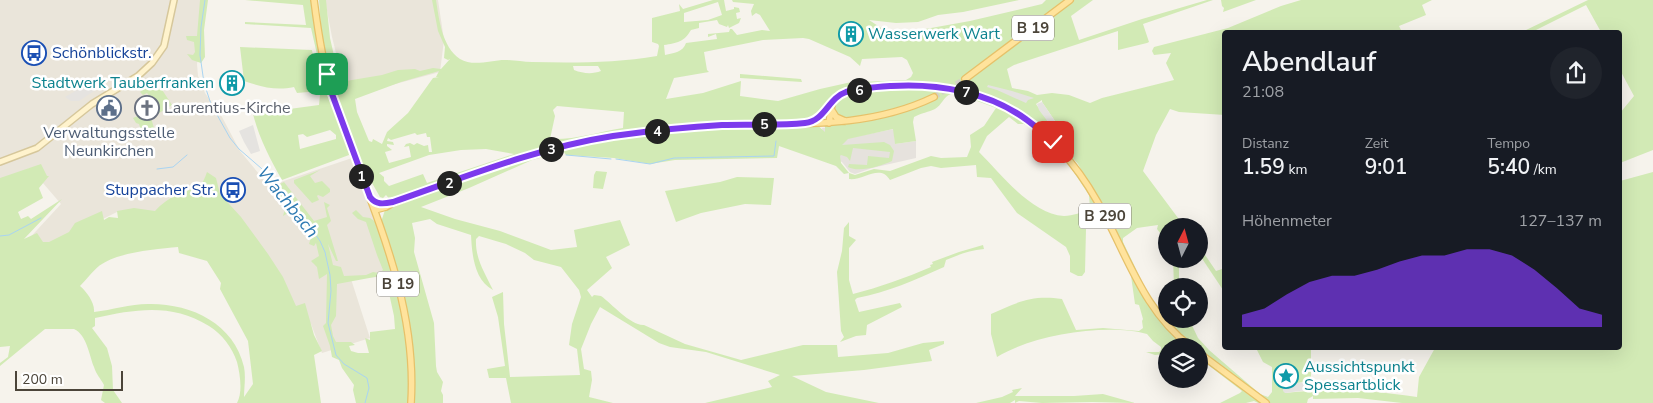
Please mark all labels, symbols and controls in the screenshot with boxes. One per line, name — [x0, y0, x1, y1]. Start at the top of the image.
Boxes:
road number: B 19 — [1012, 15, 1054, 40]
building icon: Wasserwerk Wart — [838, 21, 864, 47]
place label: Wasserwerk Wart — [868, 23, 1000, 45]
bus stop icon: Schönblickstr. — [21, 40, 47, 66]
place label: Schönblickstr. — [52, 42, 152, 64]
text: Abendlauf — [1242, 43, 1376, 81]
button: share — [1550, 47, 1602, 99]
pin — [306, 53, 348, 95]
icon: arrive — [313, 60, 341, 88]
building icon: Stadtwerk Tauberfranken — [219, 70, 245, 96]
place label: Stadtwerk Tauberfranken — [32, 72, 214, 94]
pin: 6 — [846, 78, 872, 102]
pin: 7 — [954, 80, 978, 104]
text: 6 — [855, 81, 864, 100]
text: 21:08 — [1242, 81, 1284, 103]
text: 7 — [962, 83, 971, 102]
public building icon: Verwaltungsstelle Neunkirchen — [96, 95, 122, 121]
church icon: Laurentius-Kirche — [134, 95, 160, 121]
place label: Laurentius-Kirche — [164, 97, 290, 119]
pin: 5 — [752, 112, 776, 136]
text: 5 — [760, 115, 769, 134]
pin: 4 — [644, 118, 670, 144]
pin — [1032, 121, 1074, 163]
place label: Verwaltungsstelle Neunkirchen — [42, 122, 175, 162]
text: 4 — [653, 122, 662, 141]
icon: check — [1039, 128, 1067, 156]
text: Distanz — [1242, 134, 1289, 153]
text: Zeit — [1365, 134, 1388, 153]
text: Tempo — [1487, 134, 1530, 153]
pin: 3 — [538, 136, 564, 162]
text: 3 — [547, 140, 556, 159]
text: 1.59 — [1242, 153, 1285, 181]
text: 9:01 — [1365, 153, 1407, 181]
text: 5:40 — [1487, 153, 1530, 181]
text: km — [1285, 160, 1307, 179]
text: /km — [1530, 160, 1557, 179]
water label: Wachbach — [252, 161, 324, 243]
pin: 1 — [348, 164, 374, 188]
text: 1 — [357, 167, 366, 186]
pin: 2 — [436, 170, 462, 196]
text: 2 — [445, 174, 454, 193]
bus stop icon: Stuppacher Str. — [220, 177, 246, 203]
place label: Stuppacher Str. — [105, 179, 216, 201]
road number: B 290 — [1079, 204, 1131, 228]
text: Höhenmeter — [1242, 210, 1332, 232]
text: 127–137 m — [1519, 210, 1602, 232]
north arrow — [1158, 218, 1208, 268]
map controls — [1158, 218, 1208, 388]
road number: B 19 — [377, 272, 419, 296]
button: locate — [1158, 278, 1208, 328]
button: layers — [1158, 338, 1208, 388]
place label: Aussichtspunkt Spessartblick — [1304, 356, 1415, 396]
place icon: Aussichtspunkt Spessartblick — [1273, 363, 1299, 389]
scale bar — [15, 368, 122, 391]
text: 200 m — [22, 370, 63, 389]

